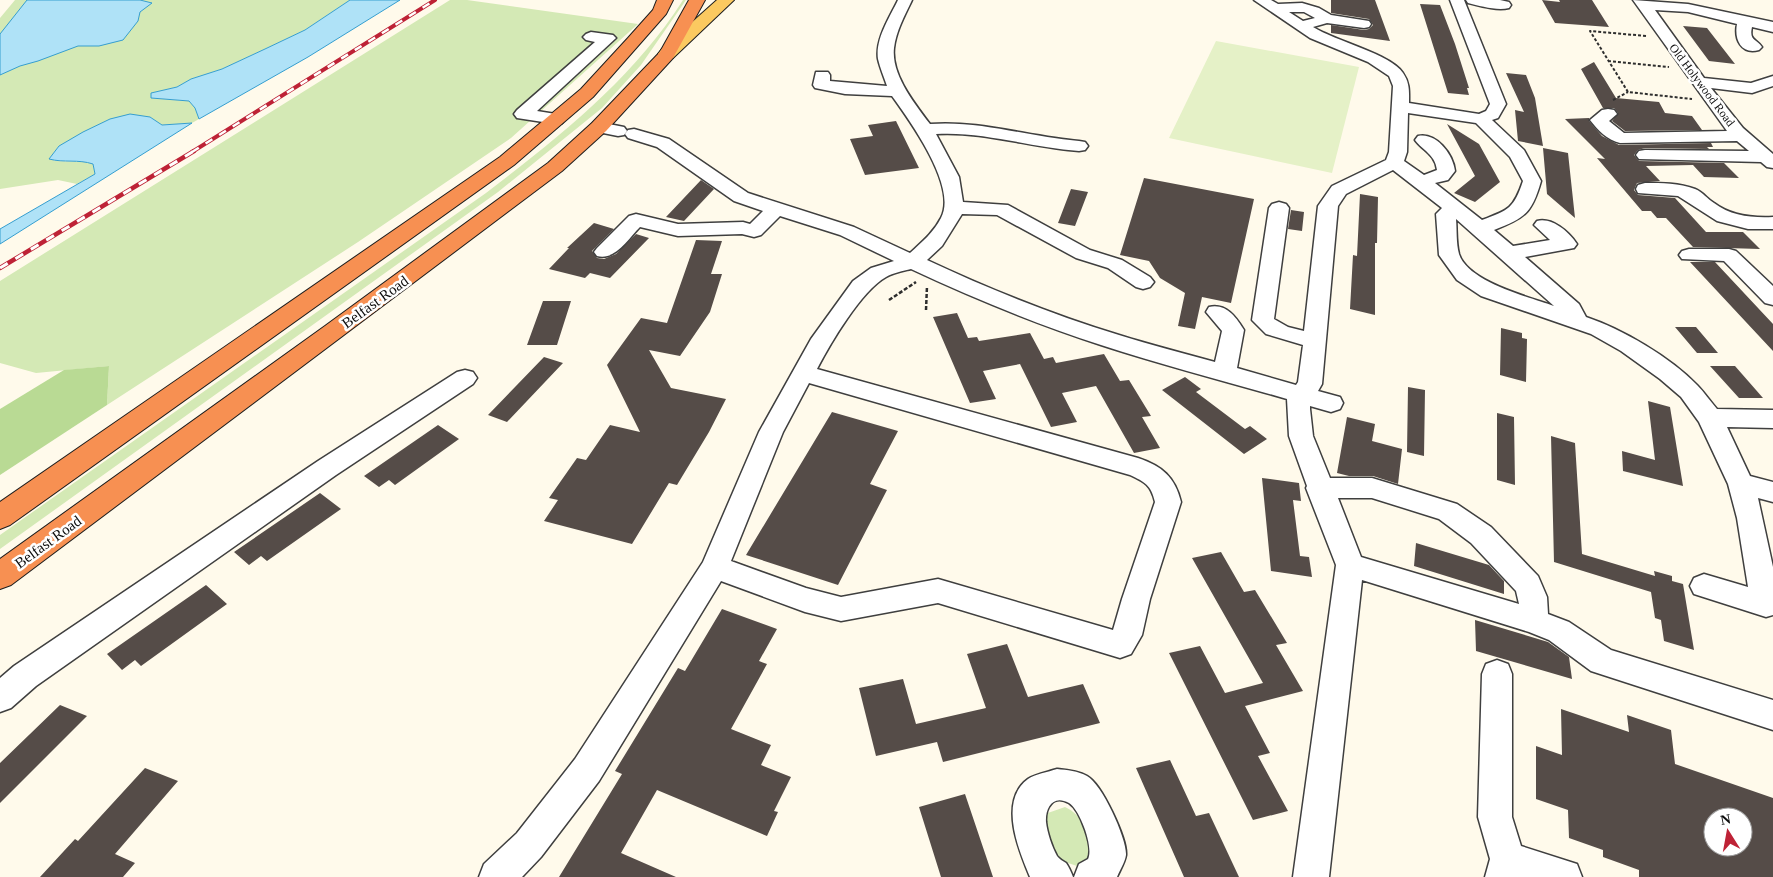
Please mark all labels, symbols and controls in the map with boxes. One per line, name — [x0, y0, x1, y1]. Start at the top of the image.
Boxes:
street label: Old Holywood Road — [1666, 41, 1738, 129]
street label: Belfast Road — [339, 272, 412, 331]
street label: Belfast Road — [12, 512, 85, 571]
north arrow — [1703, 807, 1753, 857]
text: N — [1719, 811, 1732, 828]

